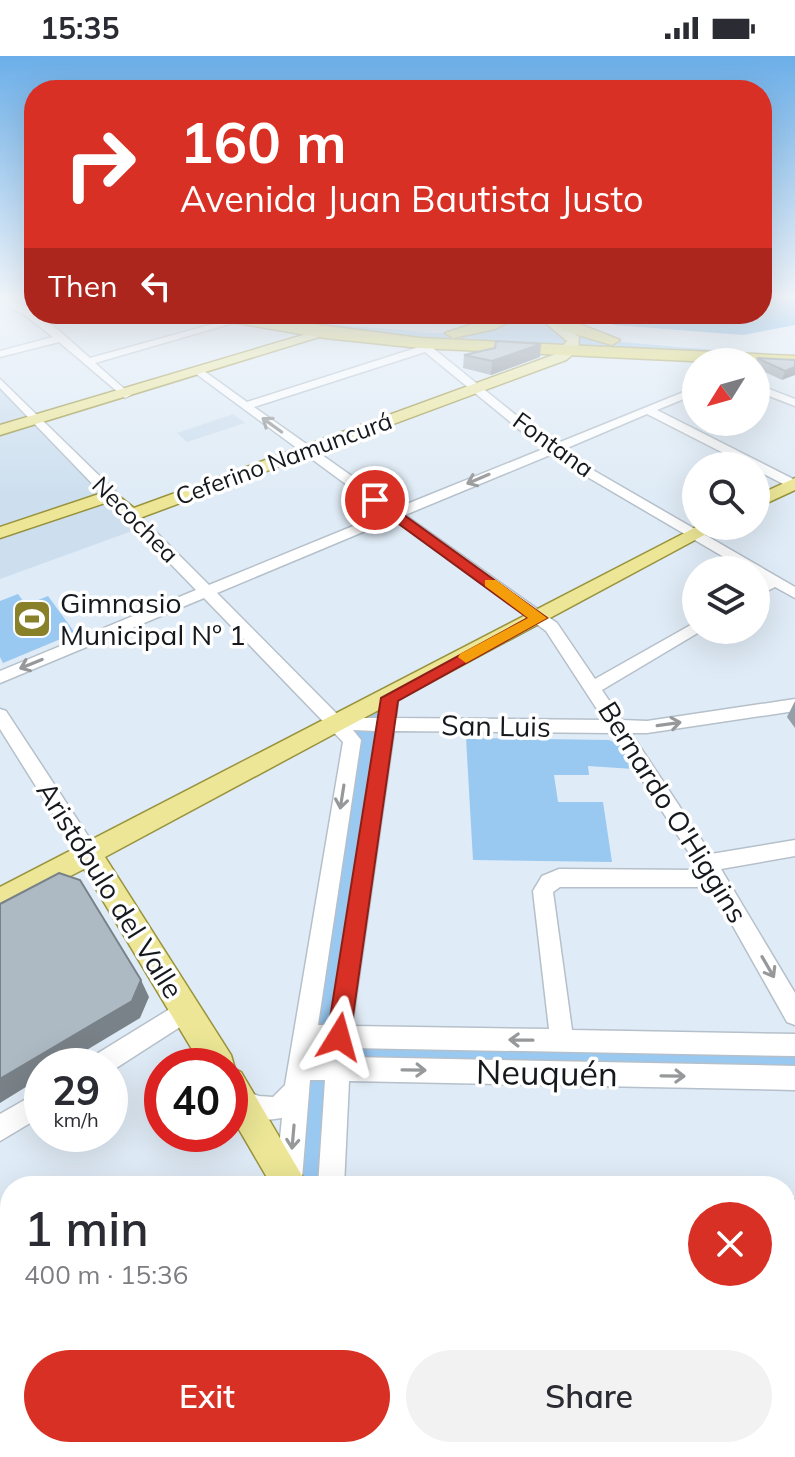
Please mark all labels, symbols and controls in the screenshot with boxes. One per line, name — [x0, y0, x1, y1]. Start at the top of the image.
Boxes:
text: 15:35 — [40, 9, 119, 47]
text: 160 m — [180, 107, 347, 177]
icon: right — [48, 112, 152, 216]
text: Avenida Juan Bautista Justo — [180, 176, 643, 221]
icon: left — [134, 264, 178, 308]
text: Then — [48, 267, 118, 305]
north arrow — [682, 348, 770, 436]
map controls — [682, 348, 770, 644]
street label: Ceferino Namuncurá — [171, 405, 396, 511]
street label: Fontana — [508, 405, 600, 483]
one-way arrow — [261, 417, 283, 433]
button: search — [682, 452, 770, 540]
pin — [341, 466, 409, 534]
street label: Necochea — [86, 470, 185, 569]
one-way arrow — [466, 473, 491, 488]
icon: arrive — [353, 478, 397, 522]
button: layers — [682, 556, 770, 644]
place label: Gimnasio Municipal Nº 1 — [60, 585, 246, 652]
sports icon: Gimnasio Municipal Nº 1 — [11, 598, 53, 640]
one-way arrow — [19, 658, 44, 673]
street label: Bernardo O'Higgins — [591, 695, 756, 929]
street label: San Luis — [441, 707, 551, 744]
one-way arrow — [656, 716, 681, 731]
street label: Aristóbulo del Valle — [30, 775, 191, 1005]
one-way arrow — [334, 784, 349, 809]
one-way arrow — [760, 955, 776, 978]
position arrow — [297, 995, 381, 1079]
one-way arrow — [508, 1033, 535, 1048]
speed limit sign: 40 — [144, 1048, 248, 1152]
street label: Neuquén — [476, 1050, 618, 1095]
one-way arrow — [400, 1063, 427, 1078]
text: 29 — [52, 1065, 100, 1115]
one-way arrow — [660, 1068, 686, 1084]
text: km/h — [53, 1107, 99, 1132]
one-way arrow — [285, 1123, 300, 1150]
text: 1 min — [24, 1198, 149, 1258]
button: close — [688, 1202, 772, 1286]
text: 400 m · 15:36 — [24, 1258, 188, 1291]
button: Exit — [24, 1350, 390, 1442]
button: Share — [406, 1350, 772, 1442]

